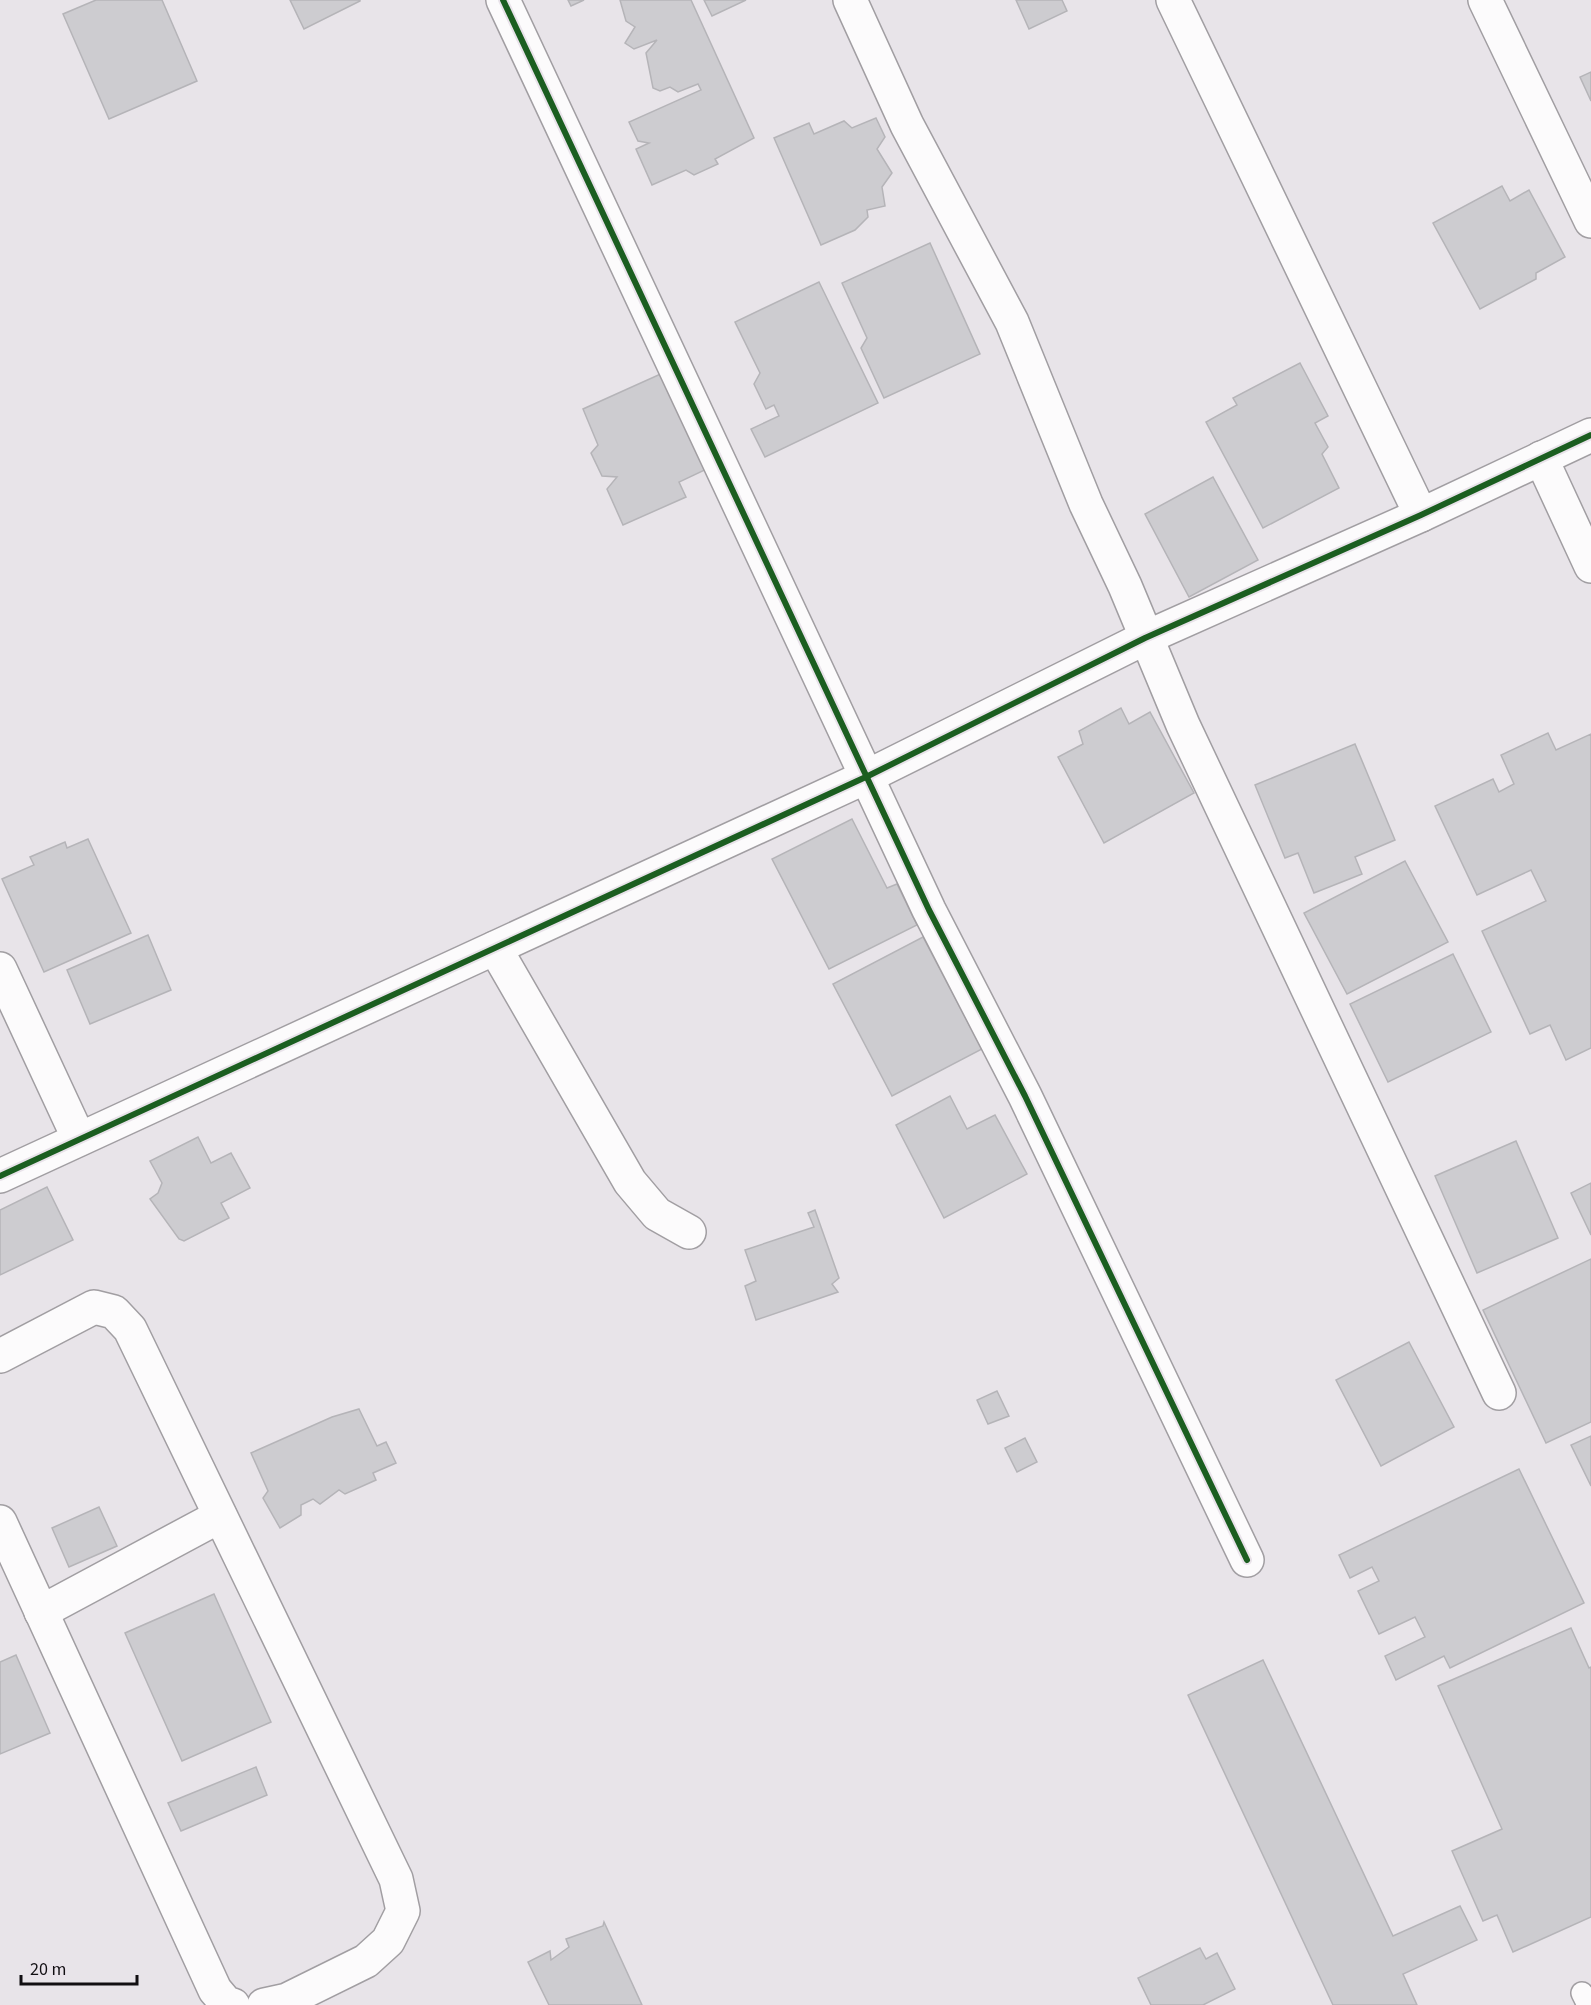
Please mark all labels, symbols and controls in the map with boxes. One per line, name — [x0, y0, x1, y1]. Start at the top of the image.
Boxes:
scale bar — [21, 1948, 136, 1986]
text: 20 m — [30, 1957, 66, 1982]

